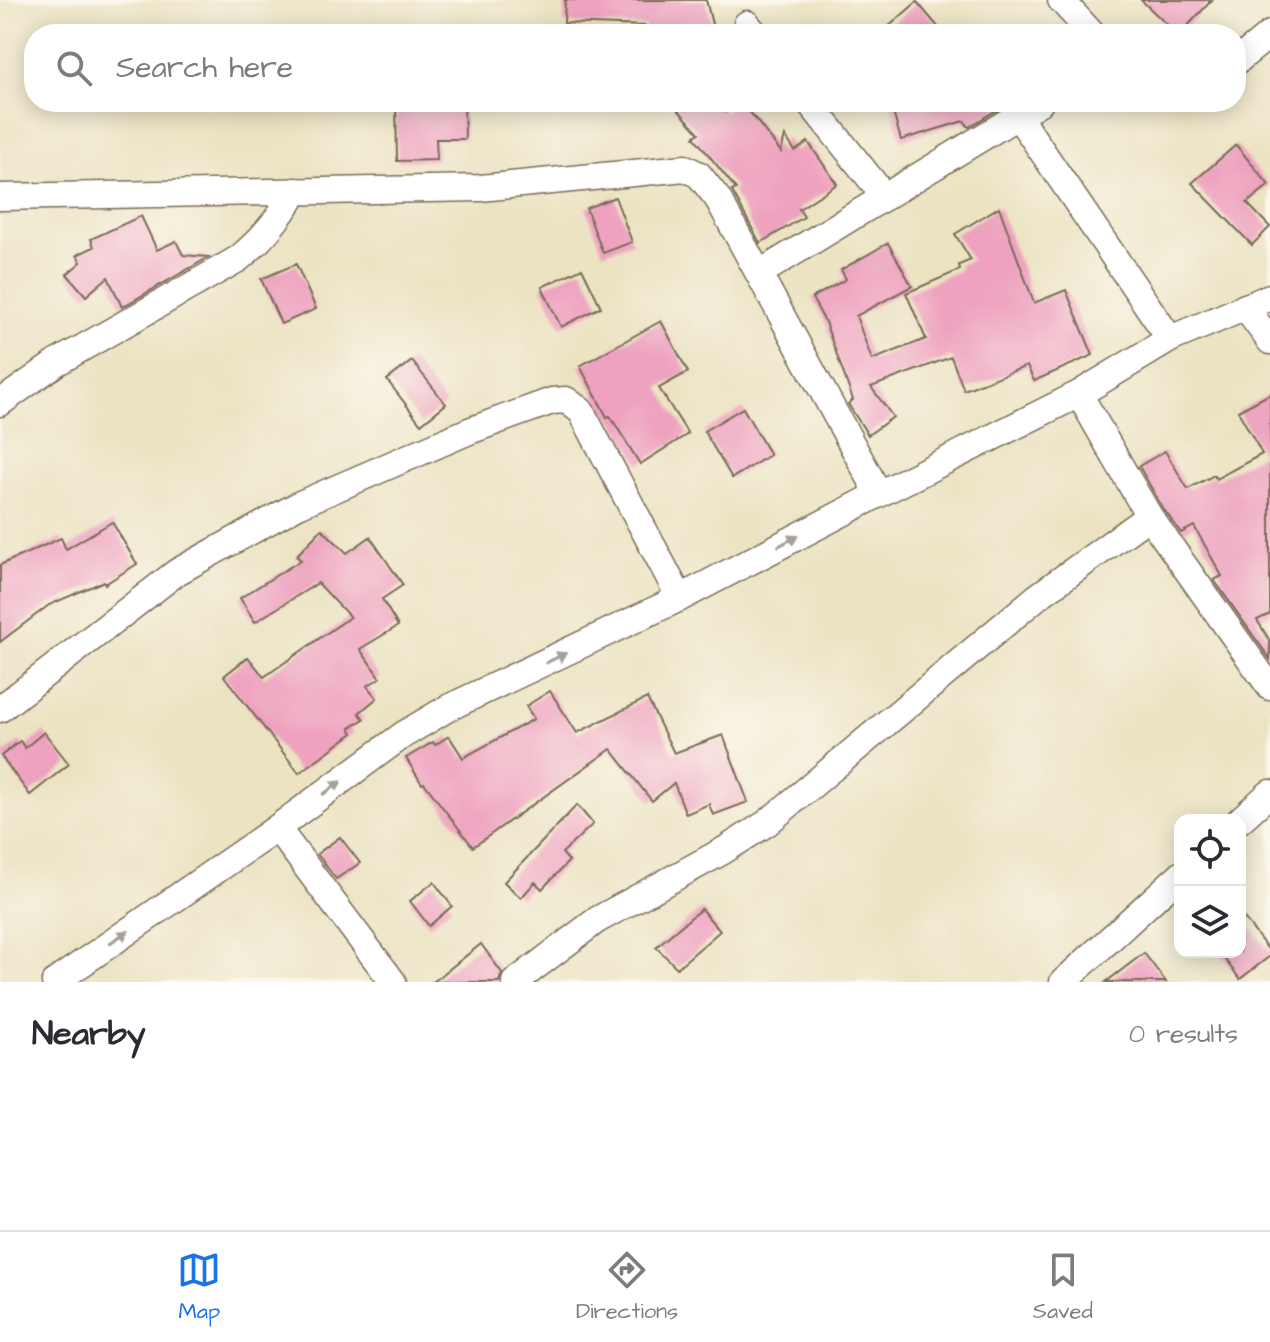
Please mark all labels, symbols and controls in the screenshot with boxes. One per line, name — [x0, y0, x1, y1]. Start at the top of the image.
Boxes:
search box — [24, 24, 1246, 112]
icon: search — [52, 46, 96, 90]
text: Search here — [116, 47, 293, 89]
one-way arrow — [777, 535, 800, 548]
one-way arrow — [544, 651, 568, 665]
one-way arrow — [322, 780, 342, 796]
map controls — [1174, 814, 1246, 958]
button: locate — [1174, 814, 1246, 886]
button: layers — [1174, 886, 1246, 958]
one-way arrow — [109, 930, 130, 945]
text: Nearby — [32, 1010, 146, 1058]
text: 0 results — [1129, 1016, 1238, 1052]
tab: Map — [177, 1248, 221, 1327]
tab: Directions — [576, 1248, 678, 1327]
tab: Saved — [1033, 1248, 1093, 1327]

